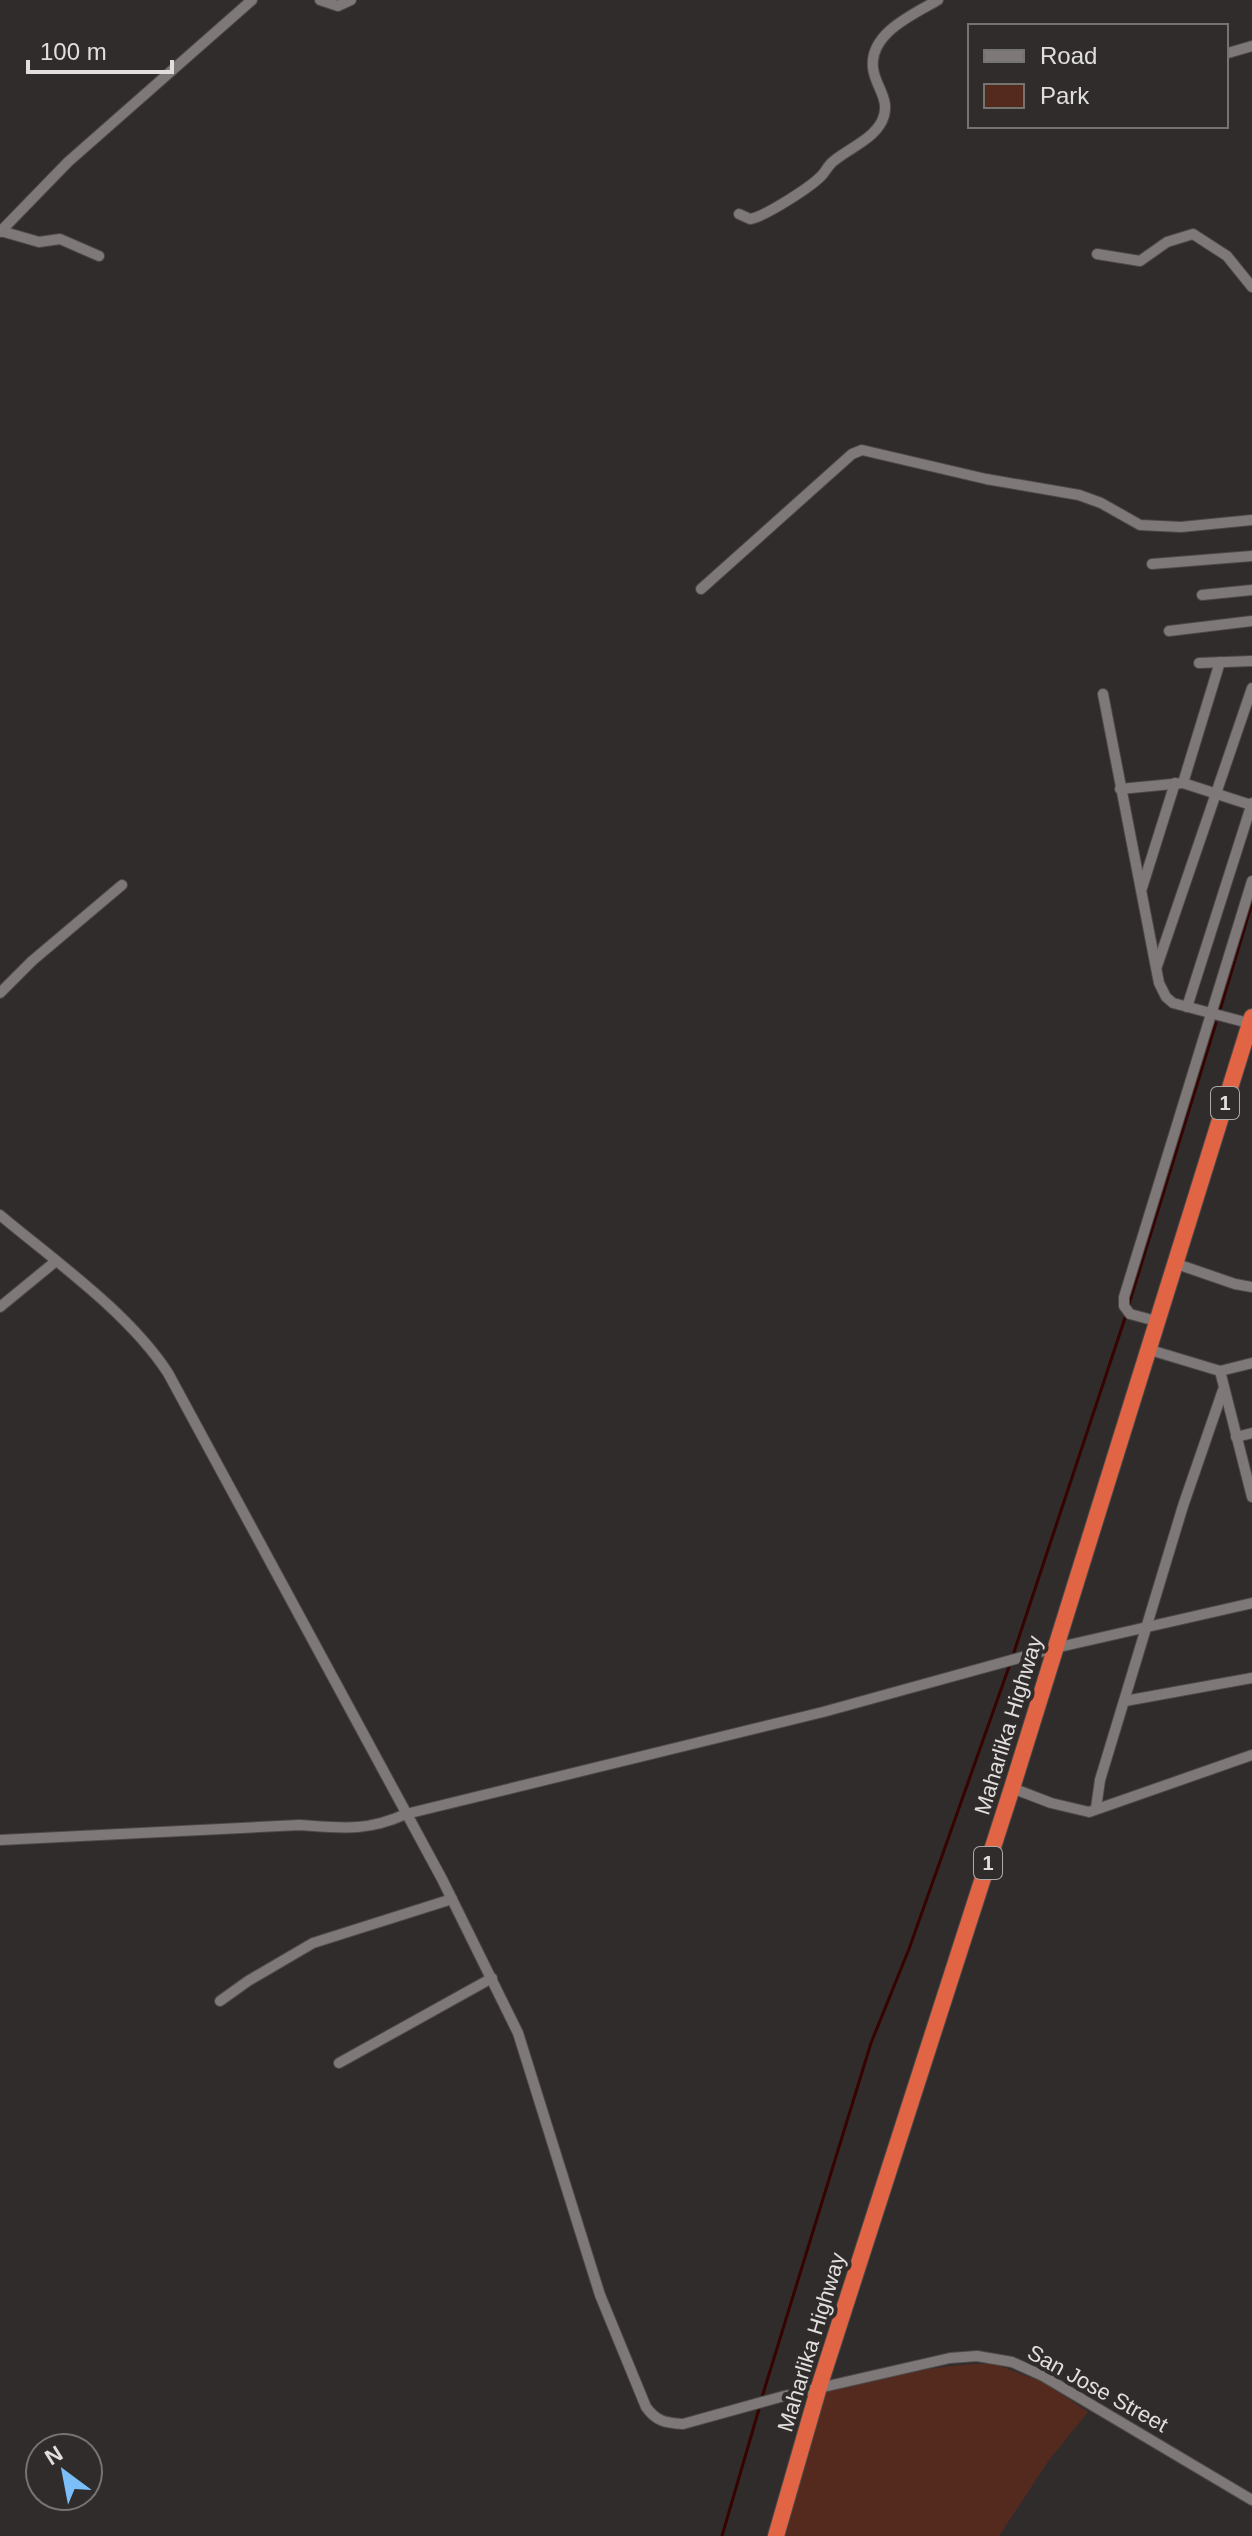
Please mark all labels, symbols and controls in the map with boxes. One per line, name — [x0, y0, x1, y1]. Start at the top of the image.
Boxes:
scale bar — [28, 24, 172, 74]
legend — [968, 24, 1228, 128]
text: 100 m — [40, 38, 107, 65]
text: Road — [1040, 42, 1097, 69]
text: Park — [1040, 82, 1090, 109]
road number: 1 — [1211, 1087, 1239, 1119]
street label: Maharlika Highway — [969, 1633, 1048, 1818]
road number: 1 — [974, 1847, 1002, 1879]
street label: Maharlika Highway — [772, 2250, 851, 2435]
street label: San Jose Street — [1023, 2340, 1172, 2437]
north arrow — [24, 2432, 104, 2512]
text: N — [40, 2441, 67, 2470]

